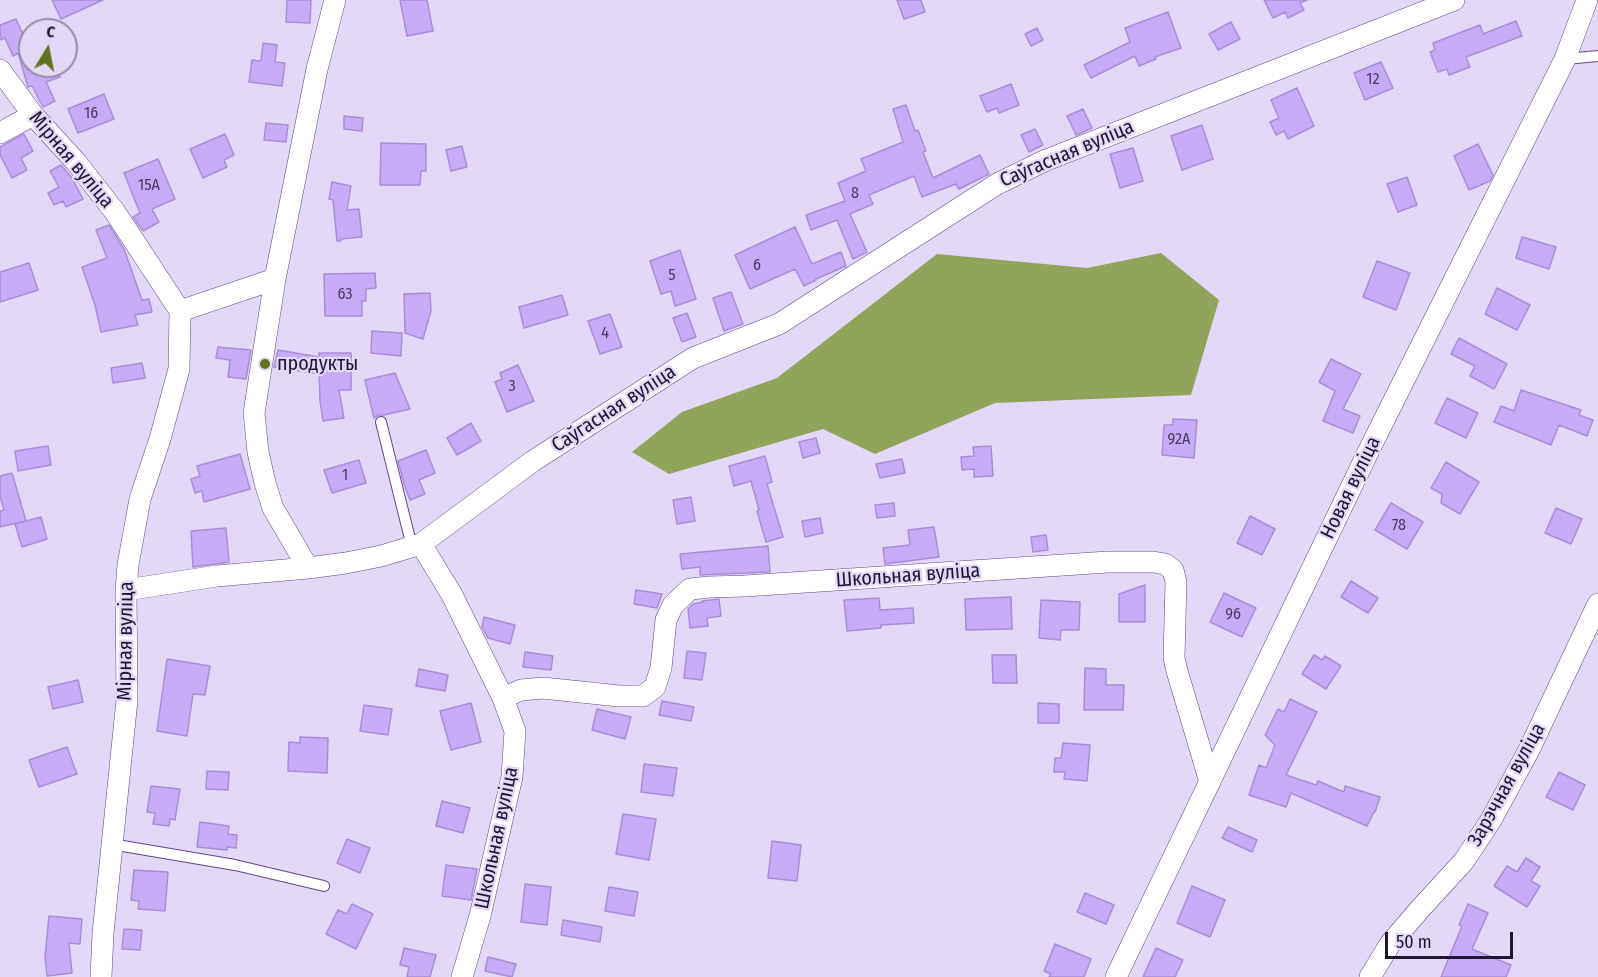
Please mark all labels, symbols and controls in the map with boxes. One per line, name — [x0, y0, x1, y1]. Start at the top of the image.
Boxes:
north arrow — [18, 18, 78, 78]
text: С — [45, 22, 57, 42]
house number: 12 — [1366, 70, 1380, 90]
house number: 16 — [84, 104, 98, 124]
street label: Мірная вуліца — [24, 107, 118, 213]
street label: Саўгасная вуліца — [996, 115, 1138, 193]
house number: 15А — [138, 176, 160, 196]
house number: 8 — [851, 184, 859, 204]
house number: 6 — [753, 256, 761, 276]
house number: 5 — [668, 266, 676, 286]
house number: 63 — [337, 285, 353, 305]
house number: 4 — [601, 324, 609, 344]
place label: продукты — [277, 352, 358, 376]
marker: продукты — [258, 357, 272, 371]
street label: Саўгасная вуліца — [547, 360, 681, 458]
house number: 3 — [508, 377, 516, 397]
house number: 92А — [1168, 430, 1190, 450]
street label: Новая вуліца — [1316, 433, 1386, 543]
house number: 1 — [342, 466, 348, 486]
house number: 78 — [1392, 516, 1406, 536]
street label: Школьная вуліца — [835, 559, 981, 593]
street label: Мірная вуліца — [113, 581, 139, 701]
house number: 96 — [1225, 605, 1241, 625]
street label: Зарэчная вуліца — [1463, 719, 1551, 851]
street label: Школьная вуліца — [470, 765, 524, 911]
scale bar — [1388, 920, 1516, 958]
text: 50 m — [1396, 931, 1432, 953]

